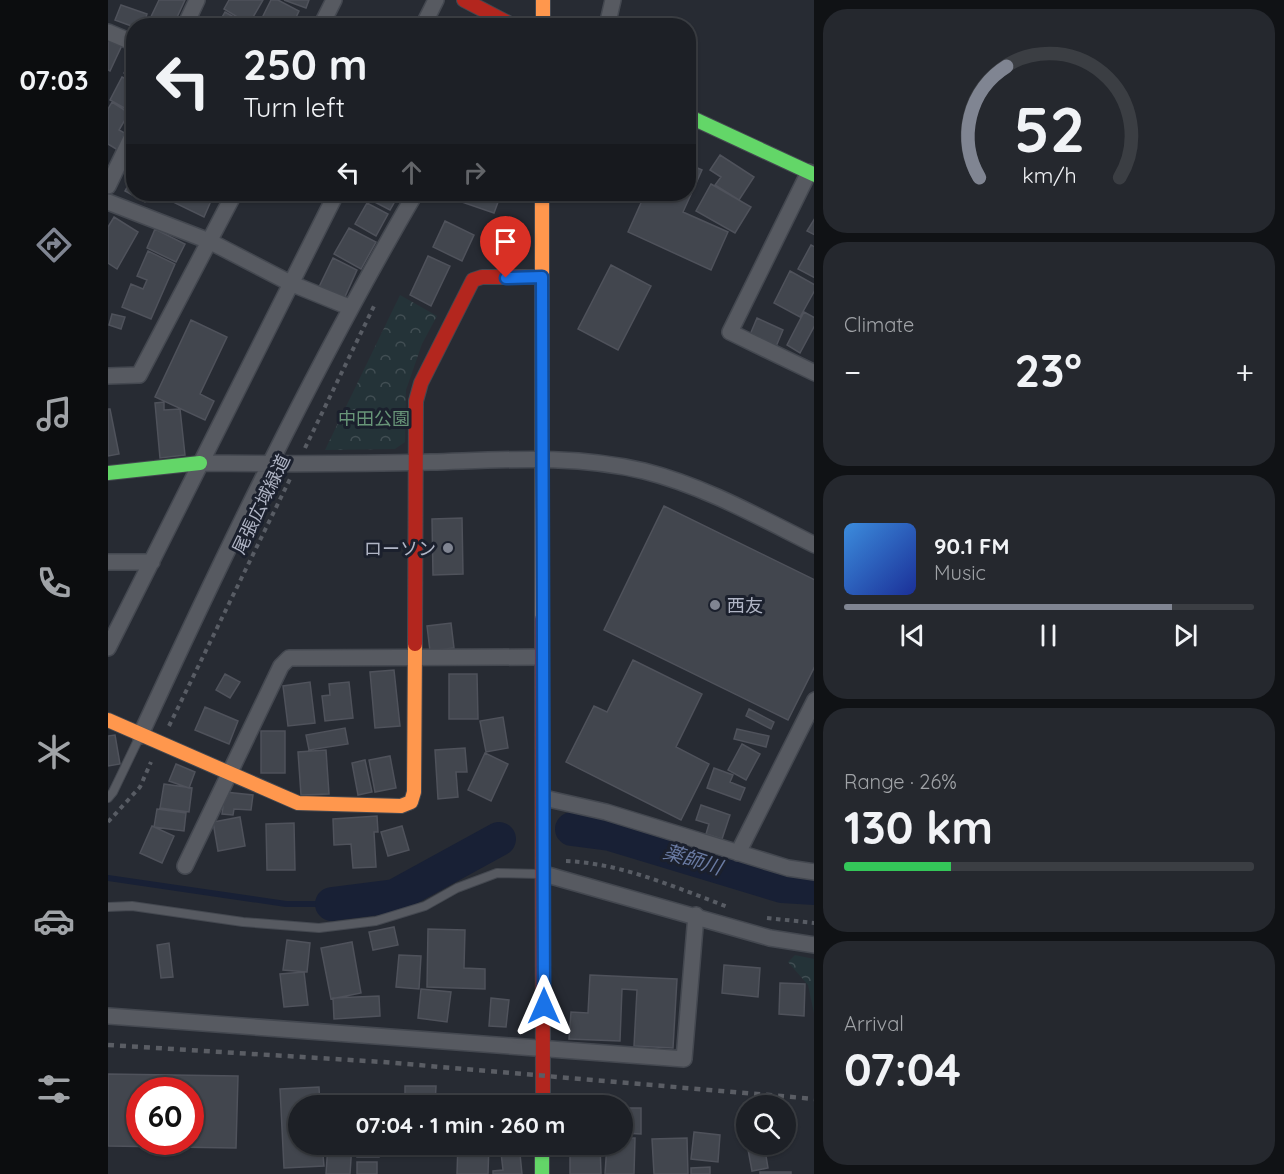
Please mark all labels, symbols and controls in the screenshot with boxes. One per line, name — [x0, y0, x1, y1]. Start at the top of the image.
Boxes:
text: 250 m — [243, 38, 367, 91]
icon: left — [144, 42, 222, 120]
text: 07:03 — [20, 63, 88, 97]
text: Turn left — [243, 90, 345, 124]
text: 52 — [1013, 90, 1085, 168]
icon: left — [332, 156, 365, 189]
icon: ahead — [395, 156, 428, 189]
icon: right — [458, 156, 491, 189]
text: km/h — [1022, 162, 1076, 188]
pin — [480, 216, 531, 278]
icon: directions — [33, 224, 75, 266]
icon: arrive — [489, 225, 522, 258]
text: Climate — [844, 312, 914, 337]
text: 23° — [1015, 342, 1082, 398]
text: − — [844, 351, 861, 392]
text: + — [1235, 351, 1254, 392]
icon: music — [33, 393, 75, 435]
park label: 中田公園 — [338, 407, 410, 430]
street label: 尾張広域緑道 — [227, 450, 295, 558]
text: 90.1 FM — [934, 532, 1009, 560]
place label: ローソン — [364, 537, 436, 560]
marker: ローソン — [441, 541, 455, 555]
text: Music — [934, 560, 986, 585]
icon: phone — [33, 562, 75, 604]
place label: 西友 — [727, 594, 763, 617]
marker: 西友 — [708, 598, 722, 612]
icon: previous — [896, 619, 929, 652]
icon: pause — [1032, 619, 1065, 652]
icon: next — [1169, 619, 1202, 652]
icon: climate — [33, 731, 75, 773]
text: Range · 26% — [844, 769, 957, 794]
text: 130 km — [844, 799, 993, 855]
water label: 薬師川 — [661, 838, 727, 880]
icon: car — [33, 900, 75, 942]
position arrow — [512, 974, 576, 1038]
text: Arrival — [844, 1011, 904, 1036]
text: 07:04 — [844, 1041, 961, 1097]
icon: filters — [33, 1068, 75, 1110]
speed limit sign: 60 — [126, 1077, 204, 1155]
map controls — [736, 1095, 796, 1155]
button: search — [736, 1095, 796, 1155]
text: 07:04 · 1 min · 260 m — [356, 1111, 565, 1139]

